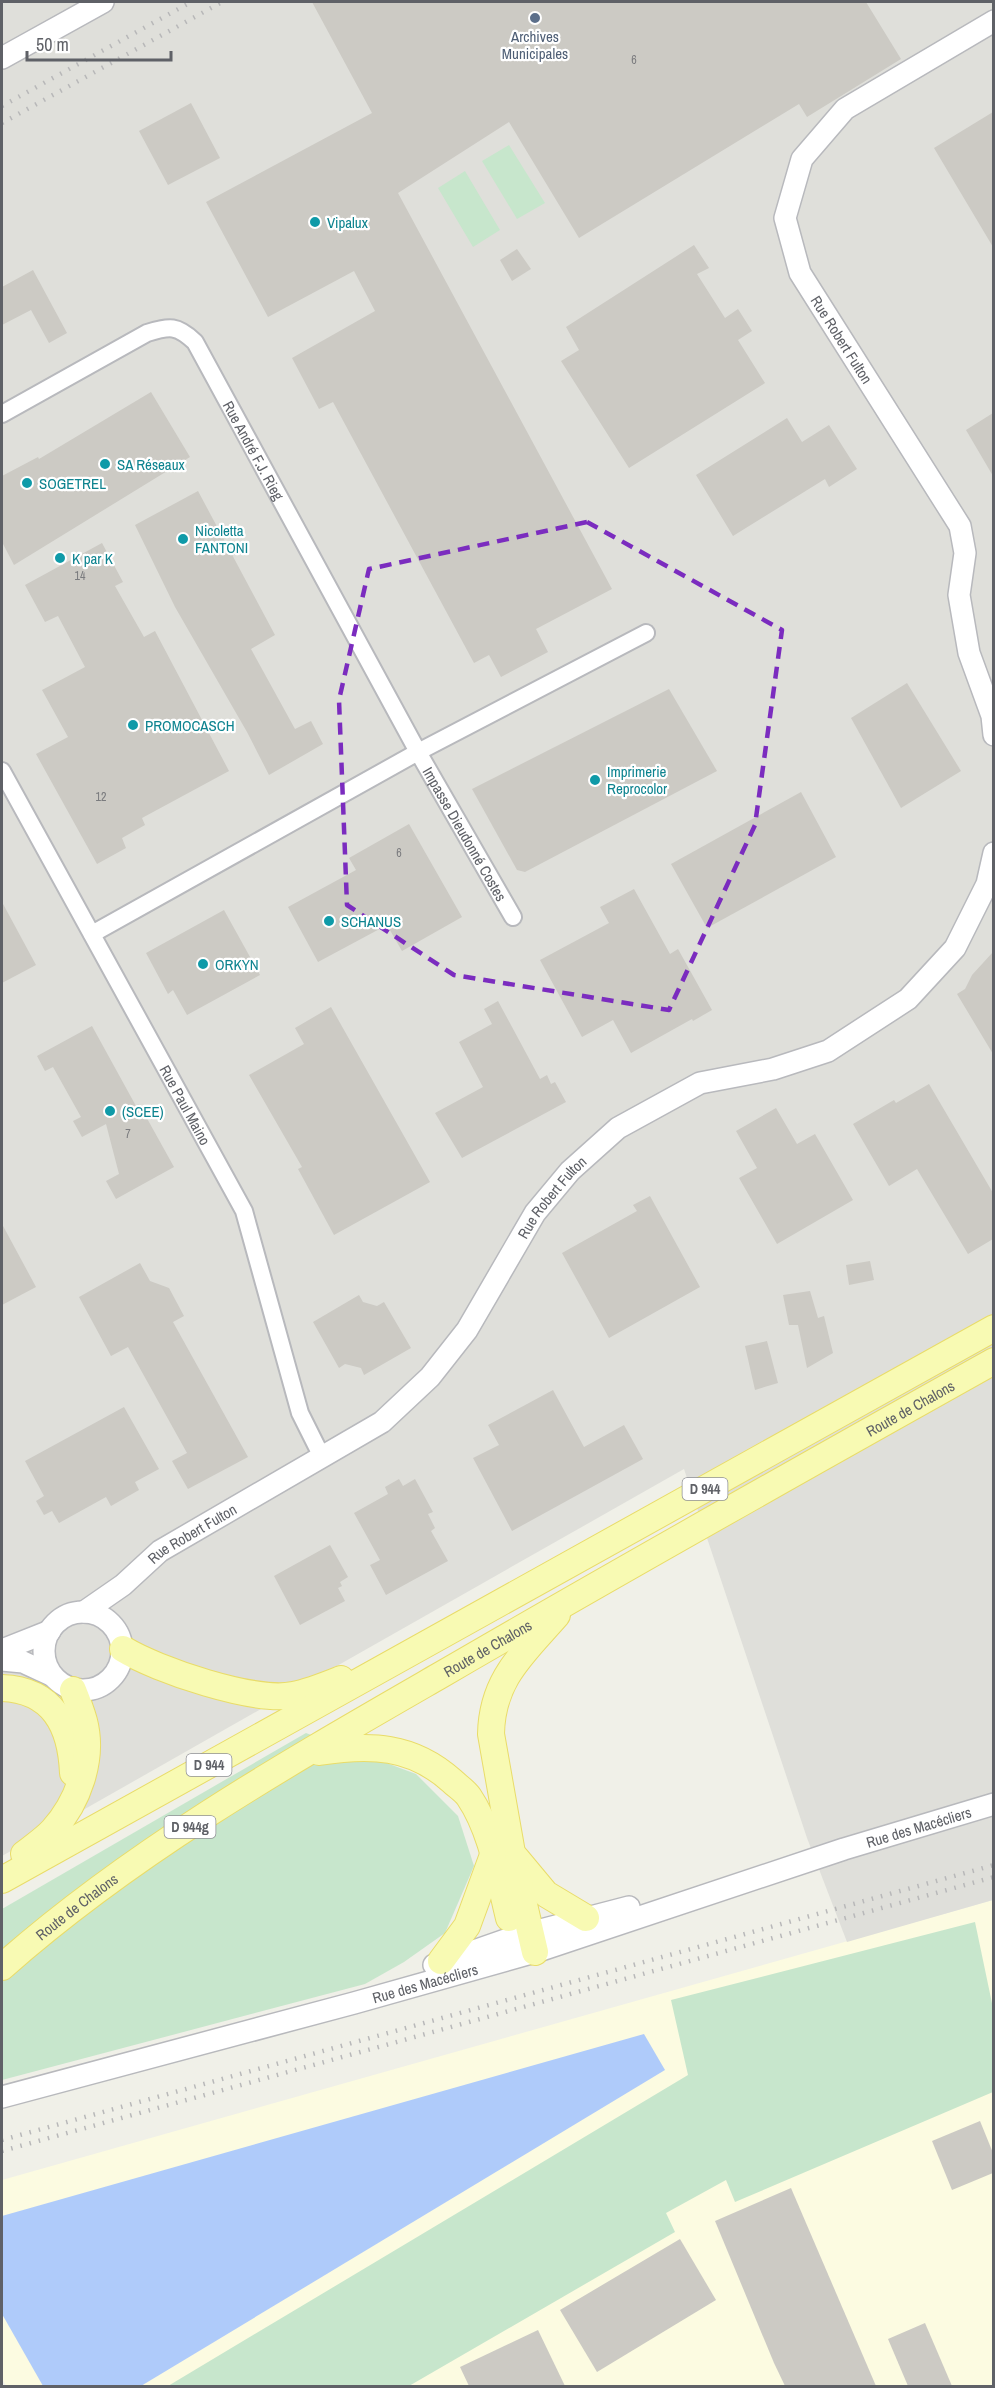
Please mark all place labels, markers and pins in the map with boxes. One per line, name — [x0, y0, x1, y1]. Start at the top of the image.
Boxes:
marker: Archives Municipales — [528, 11, 542, 25]
place label: Archives Municipales — [502, 26, 568, 64]
place label: Vipalux — [327, 212, 369, 233]
marker: Vipalux — [308, 215, 322, 229]
place label: SA Réseaux — [117, 454, 186, 475]
marker: SA Réseaux — [98, 457, 112, 471]
place label: SOGETREL — [39, 473, 106, 494]
marker: SOGETREL — [20, 476, 34, 490]
place label: Nicoletta FANTONI — [195, 520, 248, 558]
marker: Nicoletta FANTONI — [176, 532, 190, 546]
place label: K par K — [72, 548, 114, 569]
marker: K par K — [53, 551, 67, 565]
place label: PROMOCASCH — [145, 715, 235, 736]
marker: PROMOCASCH — [126, 718, 140, 732]
place label: Imprimerie Reprocolor — [607, 761, 667, 799]
marker: Imprimerie Reprocolor — [588, 773, 602, 787]
place label: SCHANUS — [341, 911, 401, 932]
marker: SCHANUS — [322, 914, 336, 928]
place label: ORKYN — [215, 954, 259, 975]
marker: ORKYN — [196, 957, 210, 971]
place label: (SCEE) — [122, 1101, 164, 1122]
marker: (SCEE) — [103, 1104, 117, 1118]

